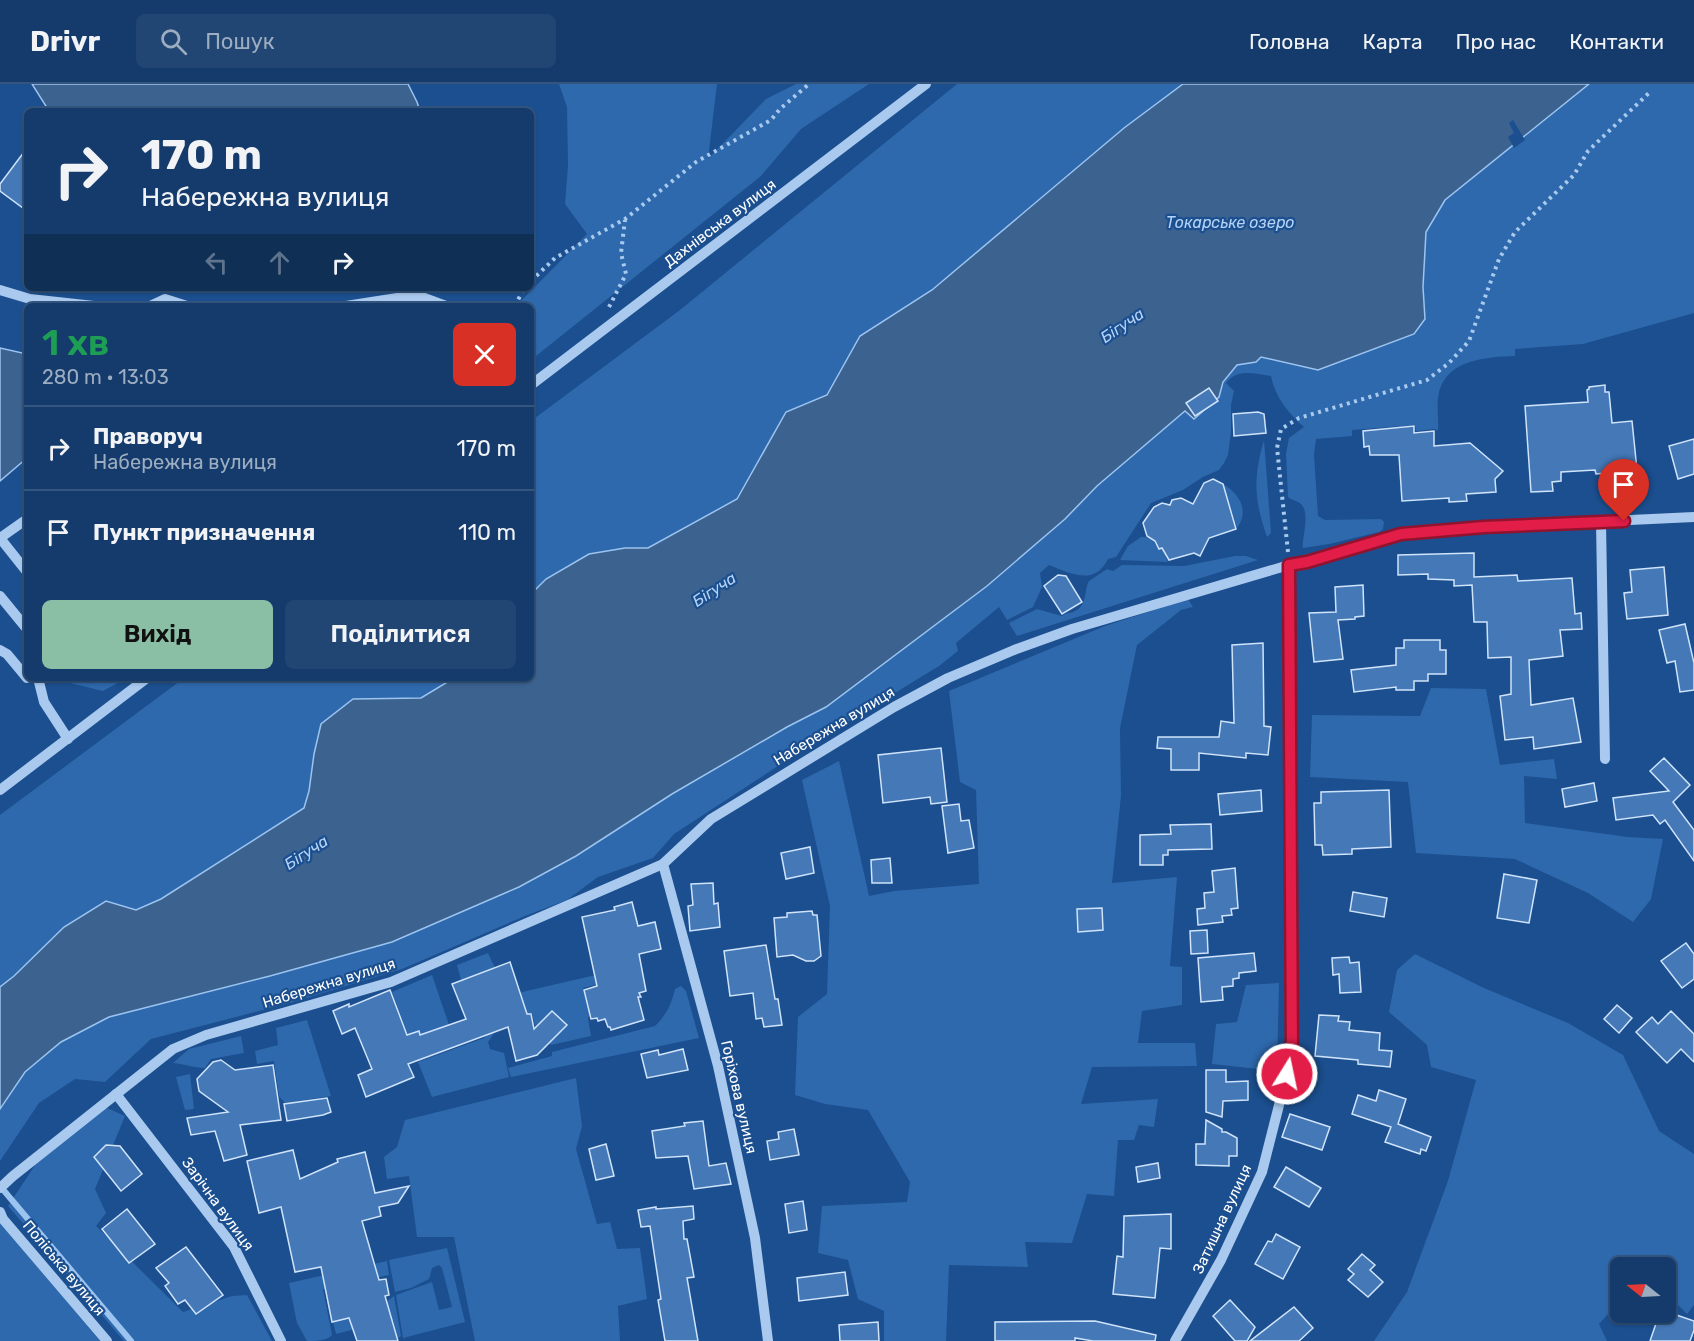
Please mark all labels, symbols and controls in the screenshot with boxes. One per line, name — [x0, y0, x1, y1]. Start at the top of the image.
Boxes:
search box — [136, 14, 556, 68]
text: Drivr — [30, 25, 100, 58]
icon: search — [157, 25, 190, 58]
text: Пошук — [205, 28, 275, 55]
text: Головна — [1249, 29, 1330, 54]
text: Карта — [1363, 29, 1423, 54]
text: Про нас — [1456, 29, 1536, 54]
text: Контакти — [1569, 29, 1664, 54]
text: 170 m — [141, 130, 262, 180]
icon: right — [42, 132, 120, 210]
street label: Дахнівська вулиця — [661, 175, 779, 271]
text: Набережна вулиця — [141, 181, 389, 213]
water label: Токарське озеро — [1166, 213, 1294, 232]
icon: left — [200, 246, 233, 279]
icon: ahead — [263, 246, 296, 279]
icon: right — [326, 246, 359, 279]
water label: Бігуча — [1097, 304, 1148, 347]
text: 1 хв — [42, 321, 109, 364]
button: close — [453, 323, 516, 386]
text: 280 m · 13:03 — [42, 365, 169, 389]
text: Праворуч — [93, 423, 203, 450]
icon: right — [42, 432, 75, 465]
text: 170 m — [456, 435, 516, 462]
text: Набережна вулиця — [93, 450, 277, 474]
pin — [1598, 459, 1649, 521]
icon: arrive — [1607, 468, 1640, 501]
icon: arrive — [42, 516, 75, 549]
text: Пункт призначення — [93, 519, 315, 546]
text: 110 m — [458, 519, 516, 546]
water label: Бігуча — [689, 568, 740, 611]
button: Вихід — [42, 600, 273, 669]
button: Поділитися — [285, 600, 516, 669]
street label: Набережна вулиця — [770, 683, 898, 769]
water label: Бігуча — [281, 831, 332, 874]
street label: Набережна вулиця — [260, 954, 398, 1012]
street label: Горіхова вулиця — [717, 1039, 761, 1155]
position arrow — [1255, 1042, 1319, 1106]
street label: Зарічна вулиця — [178, 1154, 258, 1254]
street label: Затишна вулиця — [1189, 1161, 1255, 1277]
street label: Поліська вулиця — [19, 1217, 109, 1319]
north arrow — [1610, 1257, 1676, 1323]
map controls — [1610, 1257, 1676, 1323]

